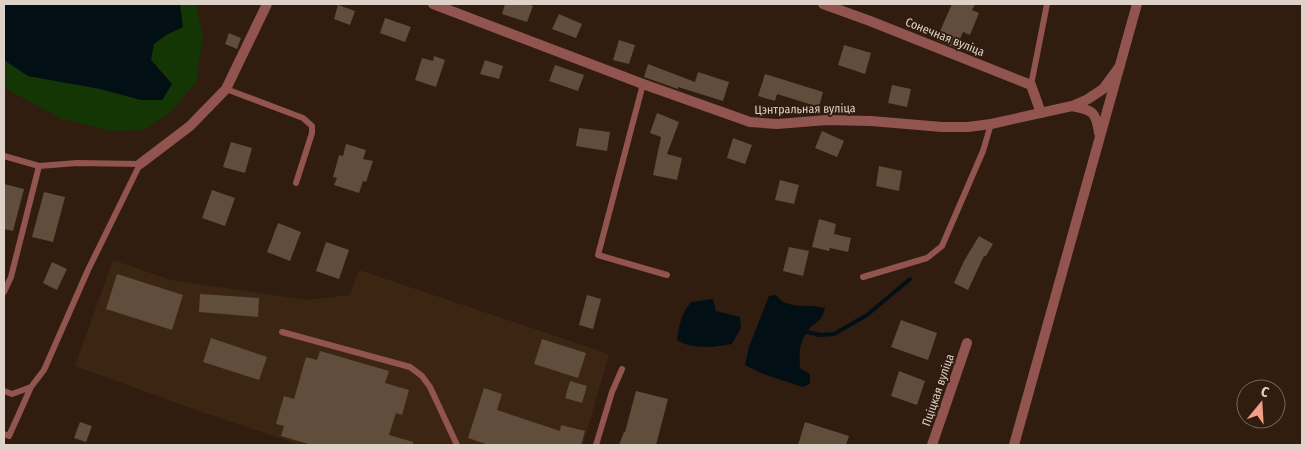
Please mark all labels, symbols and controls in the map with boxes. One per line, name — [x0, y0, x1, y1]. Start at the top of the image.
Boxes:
street label: Сонечная вуліца — [903, 15, 987, 59]
street label: Цэнтральная вуліца — [754, 101, 856, 117]
street label: Пціцкая вуліца — [919, 352, 957, 428]
north arrow — [1236, 379, 1286, 429]
text: С — [1259, 383, 1272, 402]

